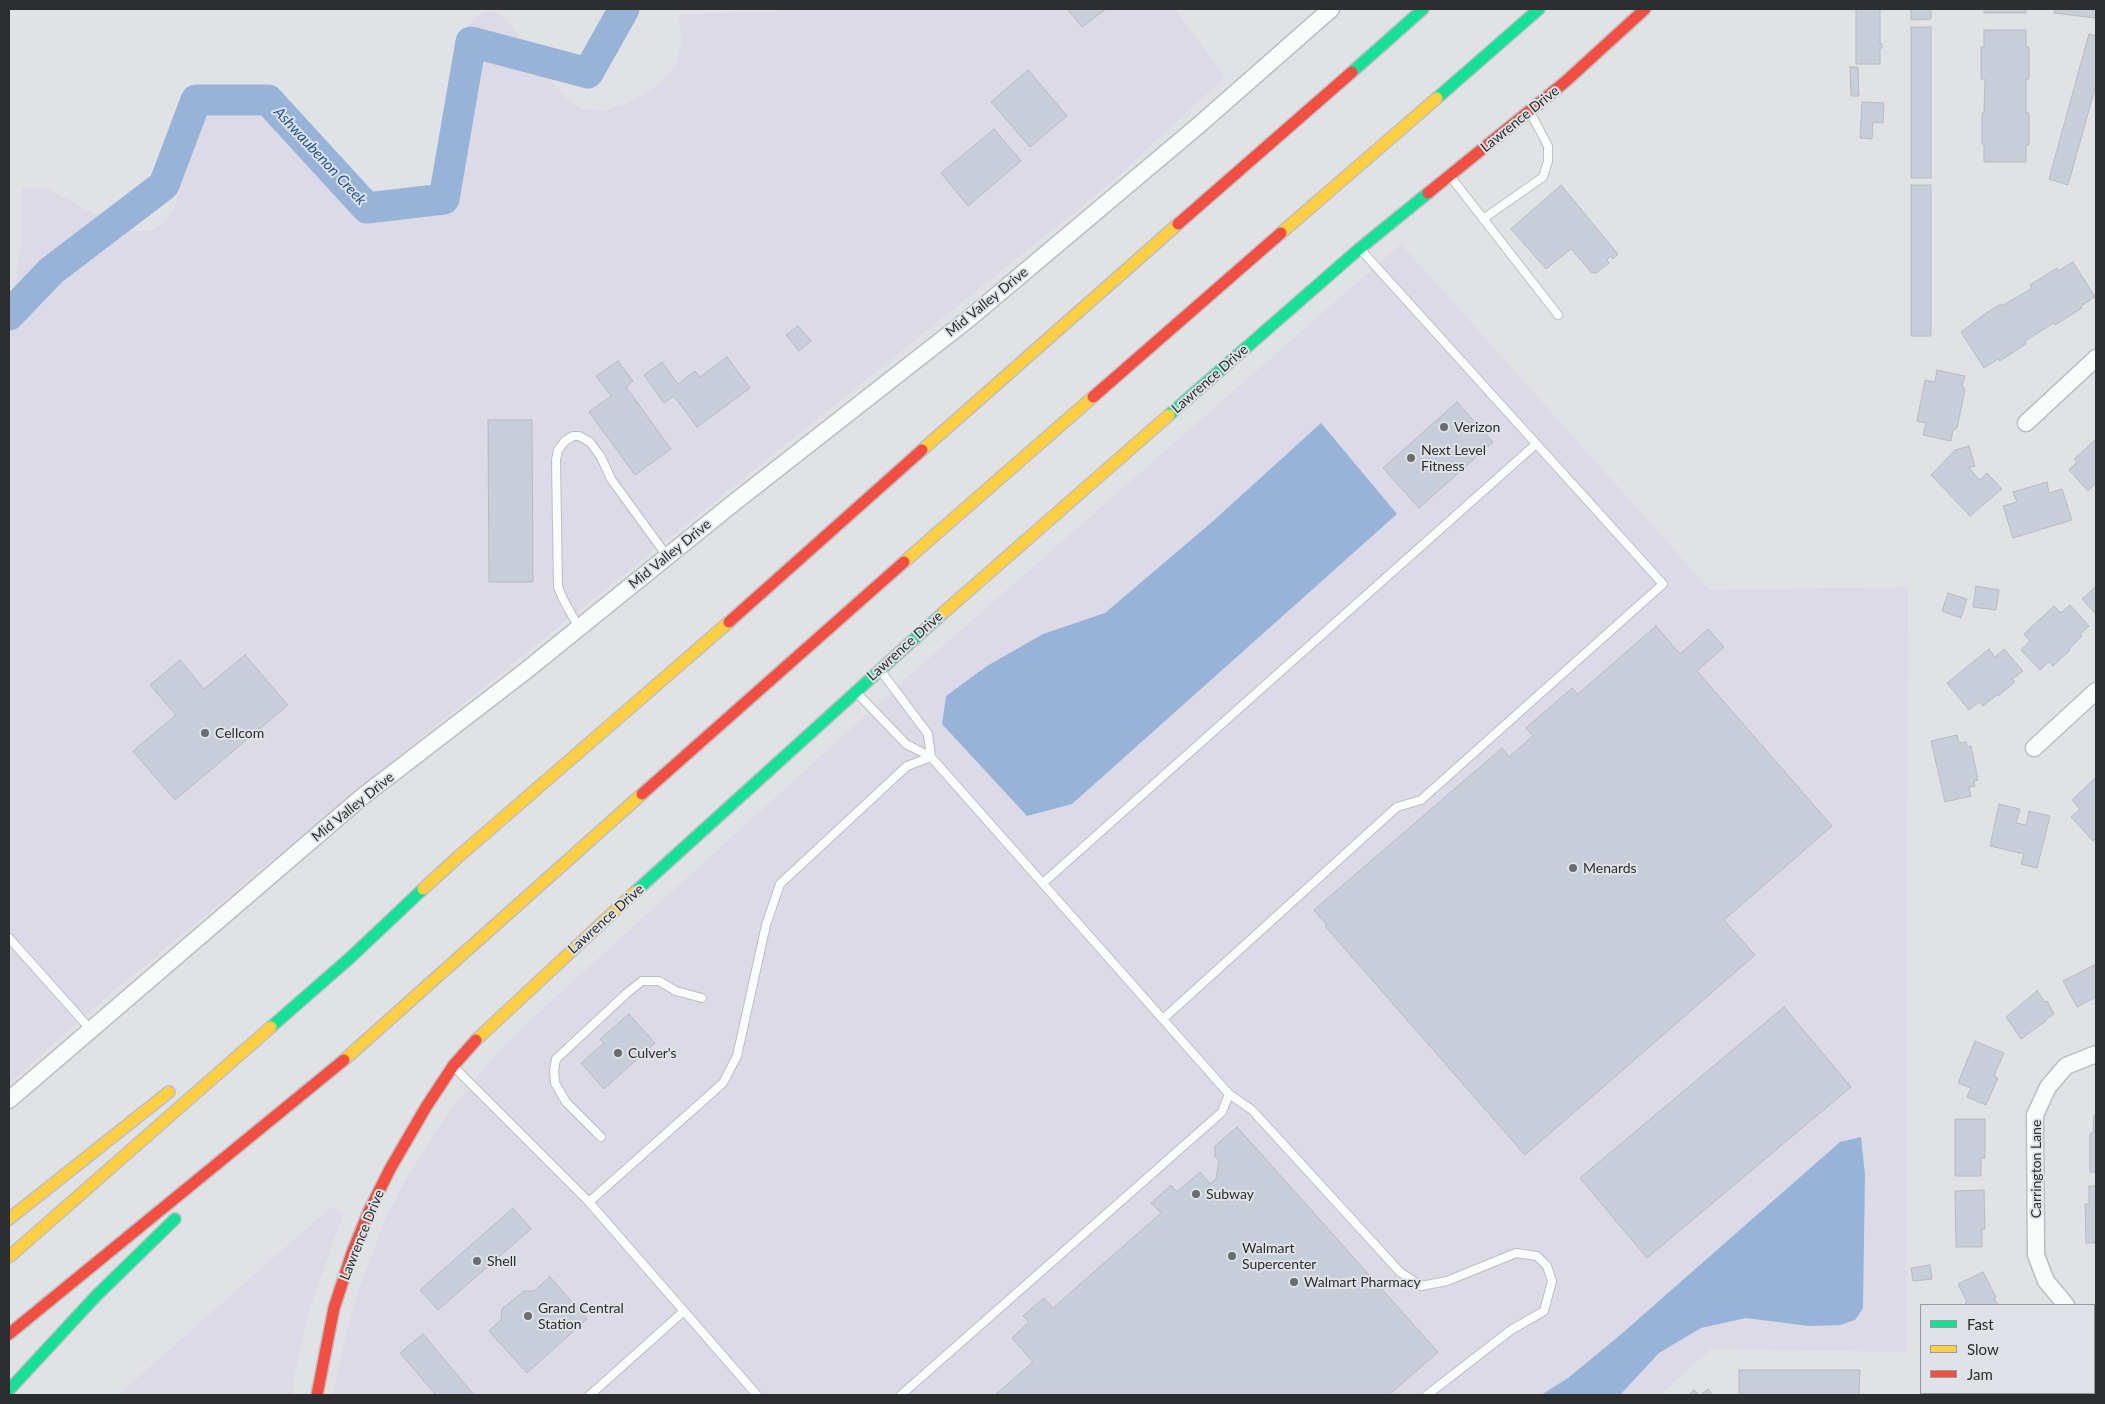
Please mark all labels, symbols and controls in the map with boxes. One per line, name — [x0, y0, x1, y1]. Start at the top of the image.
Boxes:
street label: Lawrence Drive — [1477, 82, 1563, 156]
water label: Ashwaubenon Creek — [270, 103, 370, 209]
street label: Mid Valley Drive — [942, 264, 1032, 340]
street label: Lawrence Drive — [1168, 341, 1252, 417]
place label: Verizon — [1454, 419, 1500, 435]
marker: Verizon — [1438, 421, 1450, 433]
place label: Next Level Fitness — [1421, 442, 1486, 474]
marker: Next Level Fitness — [1405, 452, 1417, 464]
street label: Mid Valley Drive — [625, 516, 715, 592]
street label: Lawrence Drive — [864, 608, 946, 684]
place label: Cellcom — [215, 725, 264, 741]
marker: Cellcom — [199, 727, 211, 739]
street label: Mid Valley Drive — [308, 769, 398, 845]
place label: Menards — [1583, 860, 1637, 876]
marker: Menards — [1567, 862, 1579, 874]
street label: Lawrence Drive — [565, 881, 647, 957]
place label: Culver's — [628, 1045, 677, 1061]
marker: Culver's — [612, 1047, 624, 1059]
street label: Carrington Lane — [2028, 1120, 2044, 1218]
place label: Subway — [1206, 1186, 1254, 1202]
street label: Lawrence Drive — [336, 1187, 388, 1283]
marker: Subway — [1190, 1188, 1202, 1200]
place label: Walmart Supercenter — [1242, 1240, 1316, 1272]
marker: Walmart Supercenter — [1226, 1250, 1238, 1262]
place label: Shell — [487, 1253, 516, 1269]
marker: Shell — [471, 1255, 483, 1267]
place label: Walmart Pharmacy — [1304, 1274, 1421, 1290]
marker: Walmart Pharmacy — [1288, 1276, 1300, 1288]
place label: Grand Central Station — [538, 1300, 624, 1332]
legend — [1920, 1304, 2095, 1394]
marker: Grand Central Station — [522, 1310, 534, 1322]
text: Fast — [1967, 1315, 1994, 1333]
text: Slow — [1967, 1340, 1999, 1358]
text: Jam — [1967, 1365, 1993, 1383]

